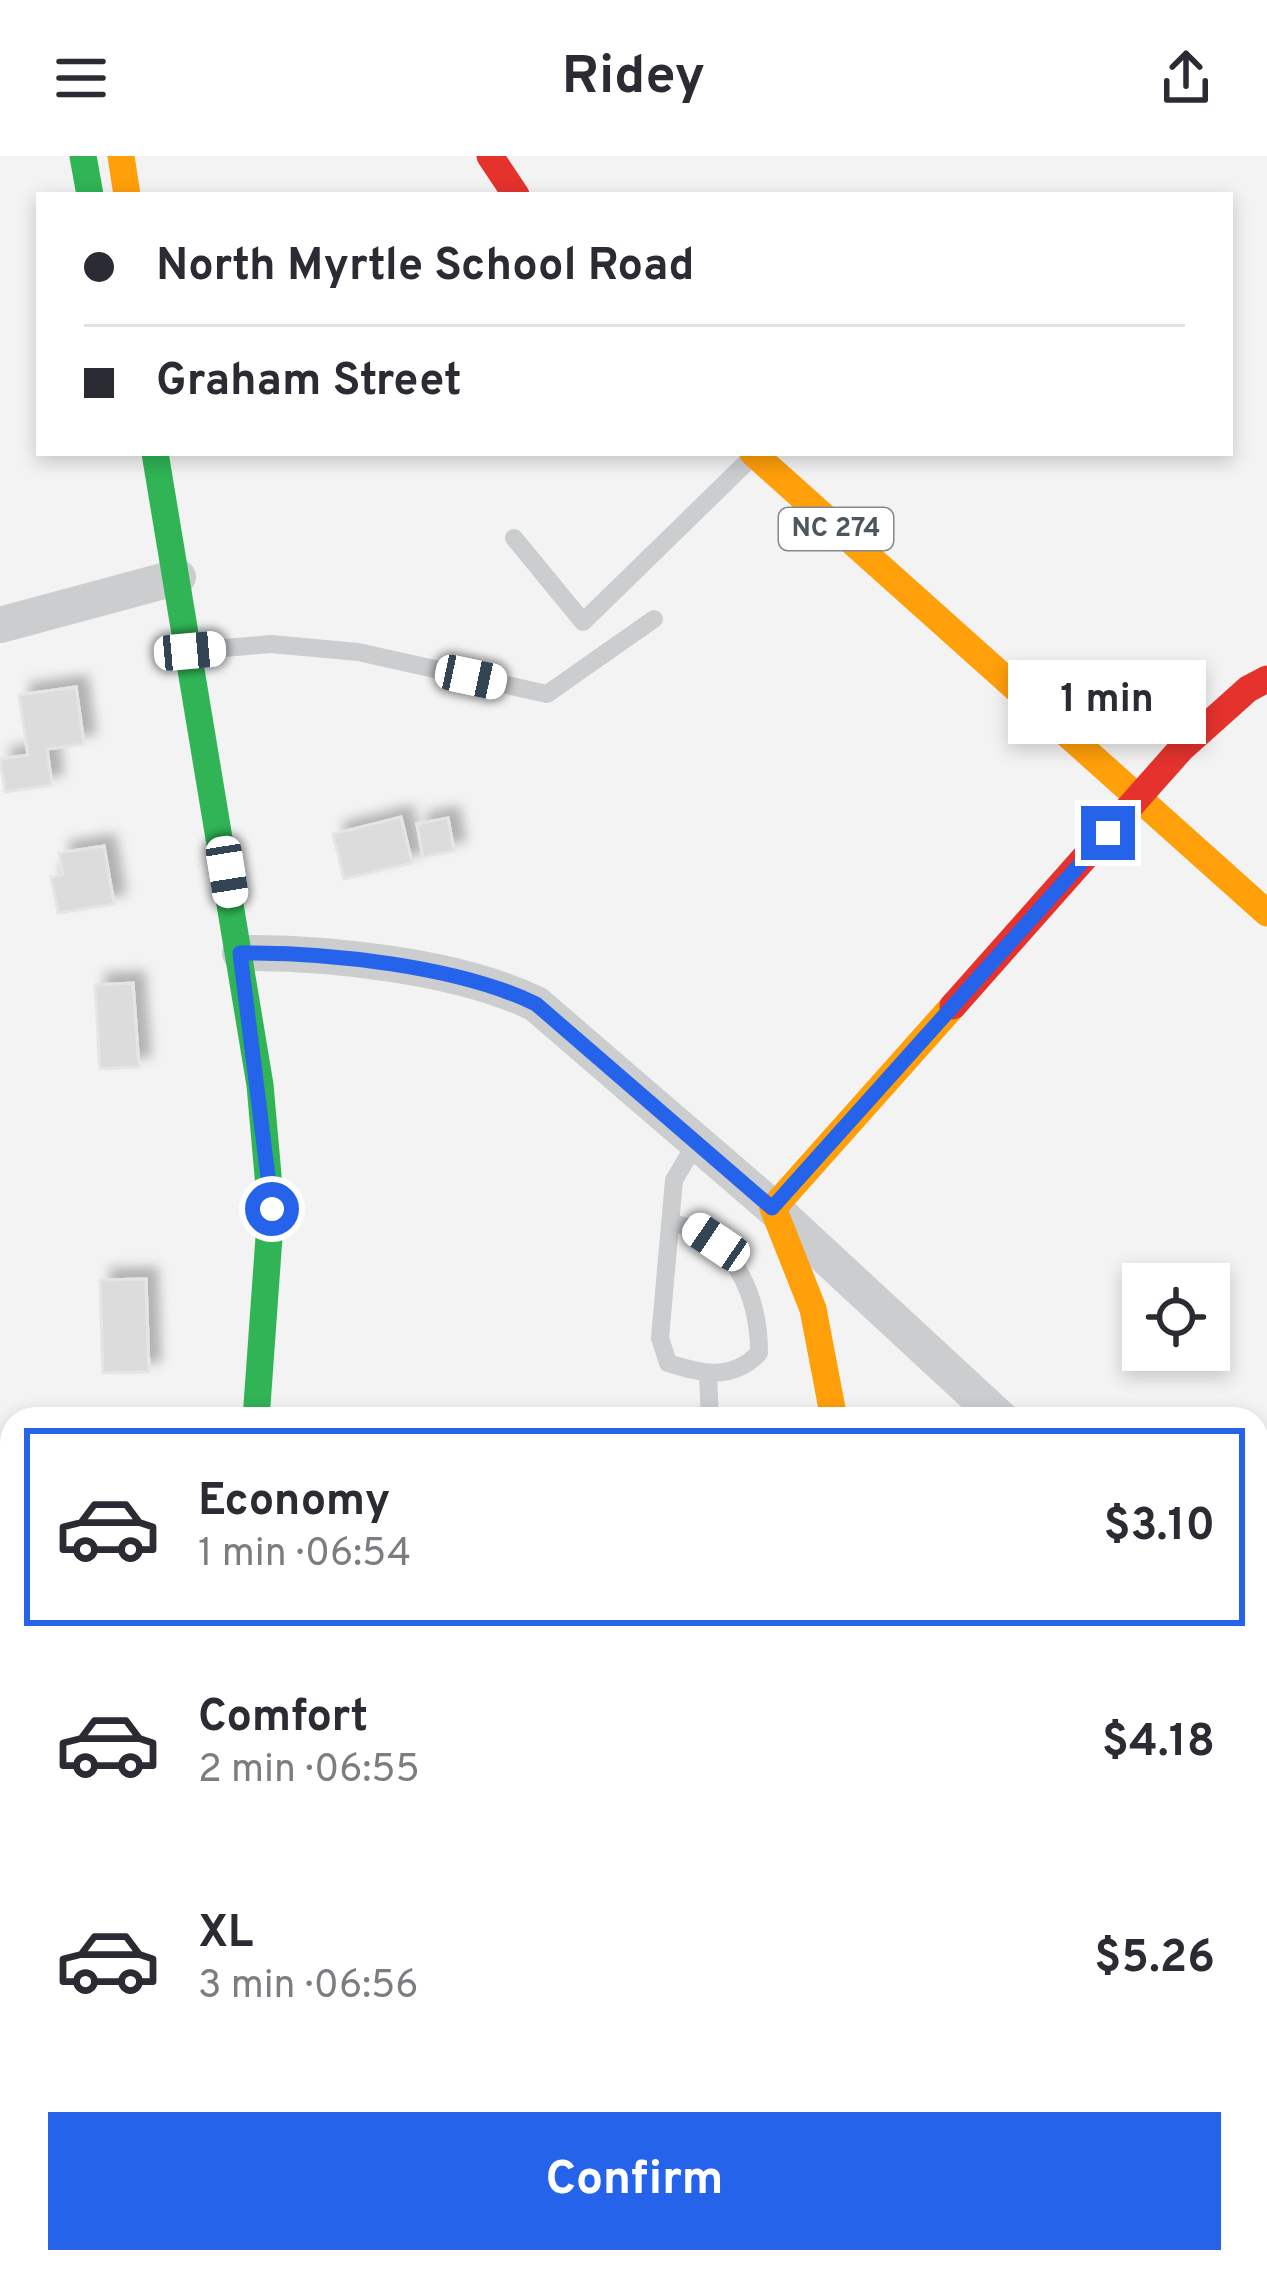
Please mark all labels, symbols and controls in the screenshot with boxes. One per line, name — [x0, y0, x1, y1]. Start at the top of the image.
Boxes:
text: Ridey — [562, 44, 705, 113]
icon: menu — [48, 45, 114, 111]
icon: share — [1153, 45, 1219, 111]
text: North Myrtle School Road — [156, 239, 694, 296]
text: Graham Street — [156, 354, 462, 411]
road number: NC 274 — [779, 508, 893, 550]
car — [153, 630, 227, 672]
car — [432, 652, 510, 702]
callout: 1 min — [1009, 659, 1207, 743]
text: 1 min — [1060, 677, 1154, 726]
route end — [1081, 806, 1135, 860]
car — [204, 834, 250, 910]
route start — [245, 1182, 299, 1236]
car — [676, 1207, 756, 1277]
map controls — [1122, 1263, 1230, 1371]
button: locate — [1122, 1263, 1230, 1371]
icon: car — [54, 1473, 162, 1581]
text: Economy — [198, 1474, 390, 1531]
text: $3.10 — [1103, 1499, 1215, 1556]
text: 1 min · 06:54 — [198, 1531, 411, 1580]
icon: car — [54, 1689, 162, 1797]
text: Comfort — [198, 1690, 368, 1747]
text: $4.18 — [1102, 1715, 1215, 1772]
text: 2 min · 06:55 — [198, 1747, 420, 1796]
icon: car — [54, 1905, 162, 2013]
text: XL — [198, 1906, 253, 1963]
text: $5.26 — [1094, 1931, 1215, 1988]
text: 3 min · 06:56 — [198, 1963, 418, 2012]
button: Confirm — [48, 2112, 1221, 2250]

